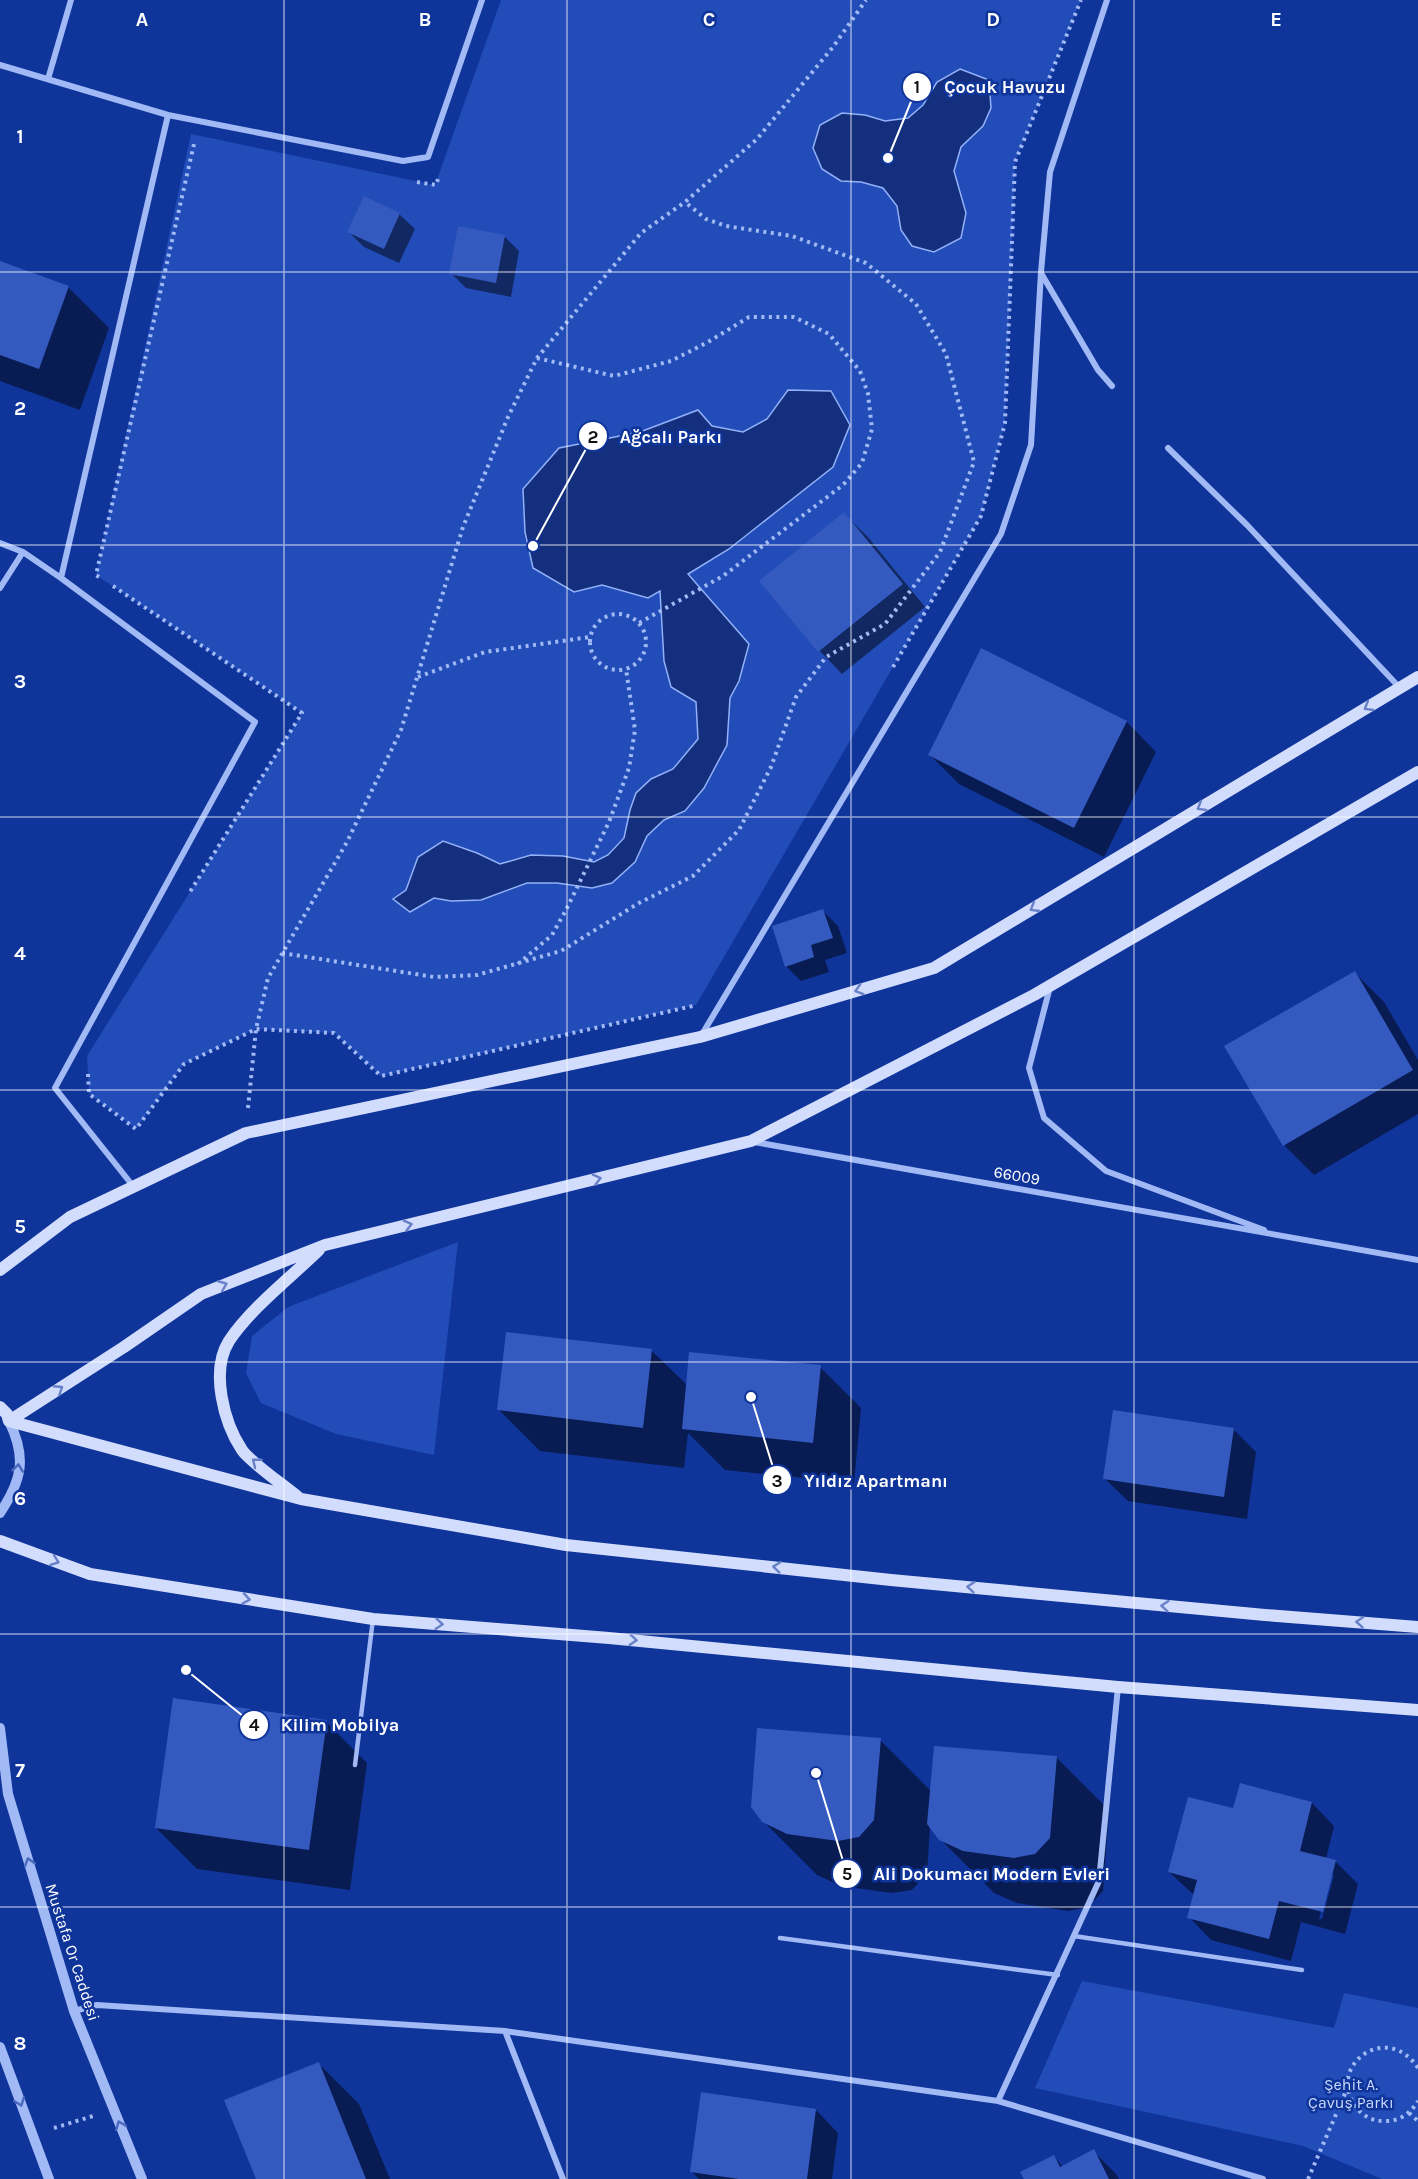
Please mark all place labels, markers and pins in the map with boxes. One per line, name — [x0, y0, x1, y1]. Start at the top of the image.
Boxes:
callout: Çocuk Havuzu — [902, 69, 1077, 105]
callout: Ağcalı Parkı — [578, 418, 734, 454]
callout: Yıldız Apartmanı — [762, 1462, 960, 1498]
callout: Kilim Mobilya — [239, 1707, 411, 1743]
callout: Ali Dokumacı Modern Evleri — [832, 1856, 1122, 1892]

